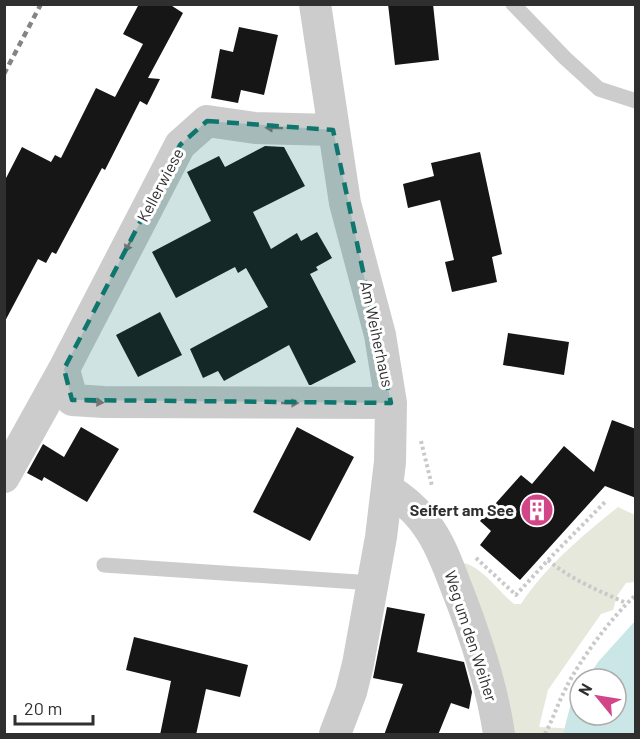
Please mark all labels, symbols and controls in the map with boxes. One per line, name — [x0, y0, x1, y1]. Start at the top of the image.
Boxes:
one-way arrow — [265, 124, 284, 133]
street label: Kellerwiese — [132, 145, 187, 225]
one-way arrow — [124, 236, 134, 253]
street label: Am Weiherhaus — [357, 279, 398, 389]
one-way arrow — [86, 397, 105, 406]
one-way arrow — [281, 398, 300, 408]
building icon: Seifert am See — [519, 492, 555, 528]
place label: Seifert am See — [410, 500, 514, 519]
street label: Weg um den Weiher — [441, 568, 502, 704]
north arrow — [568, 667, 628, 727]
text: N — [574, 680, 595, 699]
scale bar — [15, 688, 93, 726]
text: 20 m — [24, 697, 62, 719]

